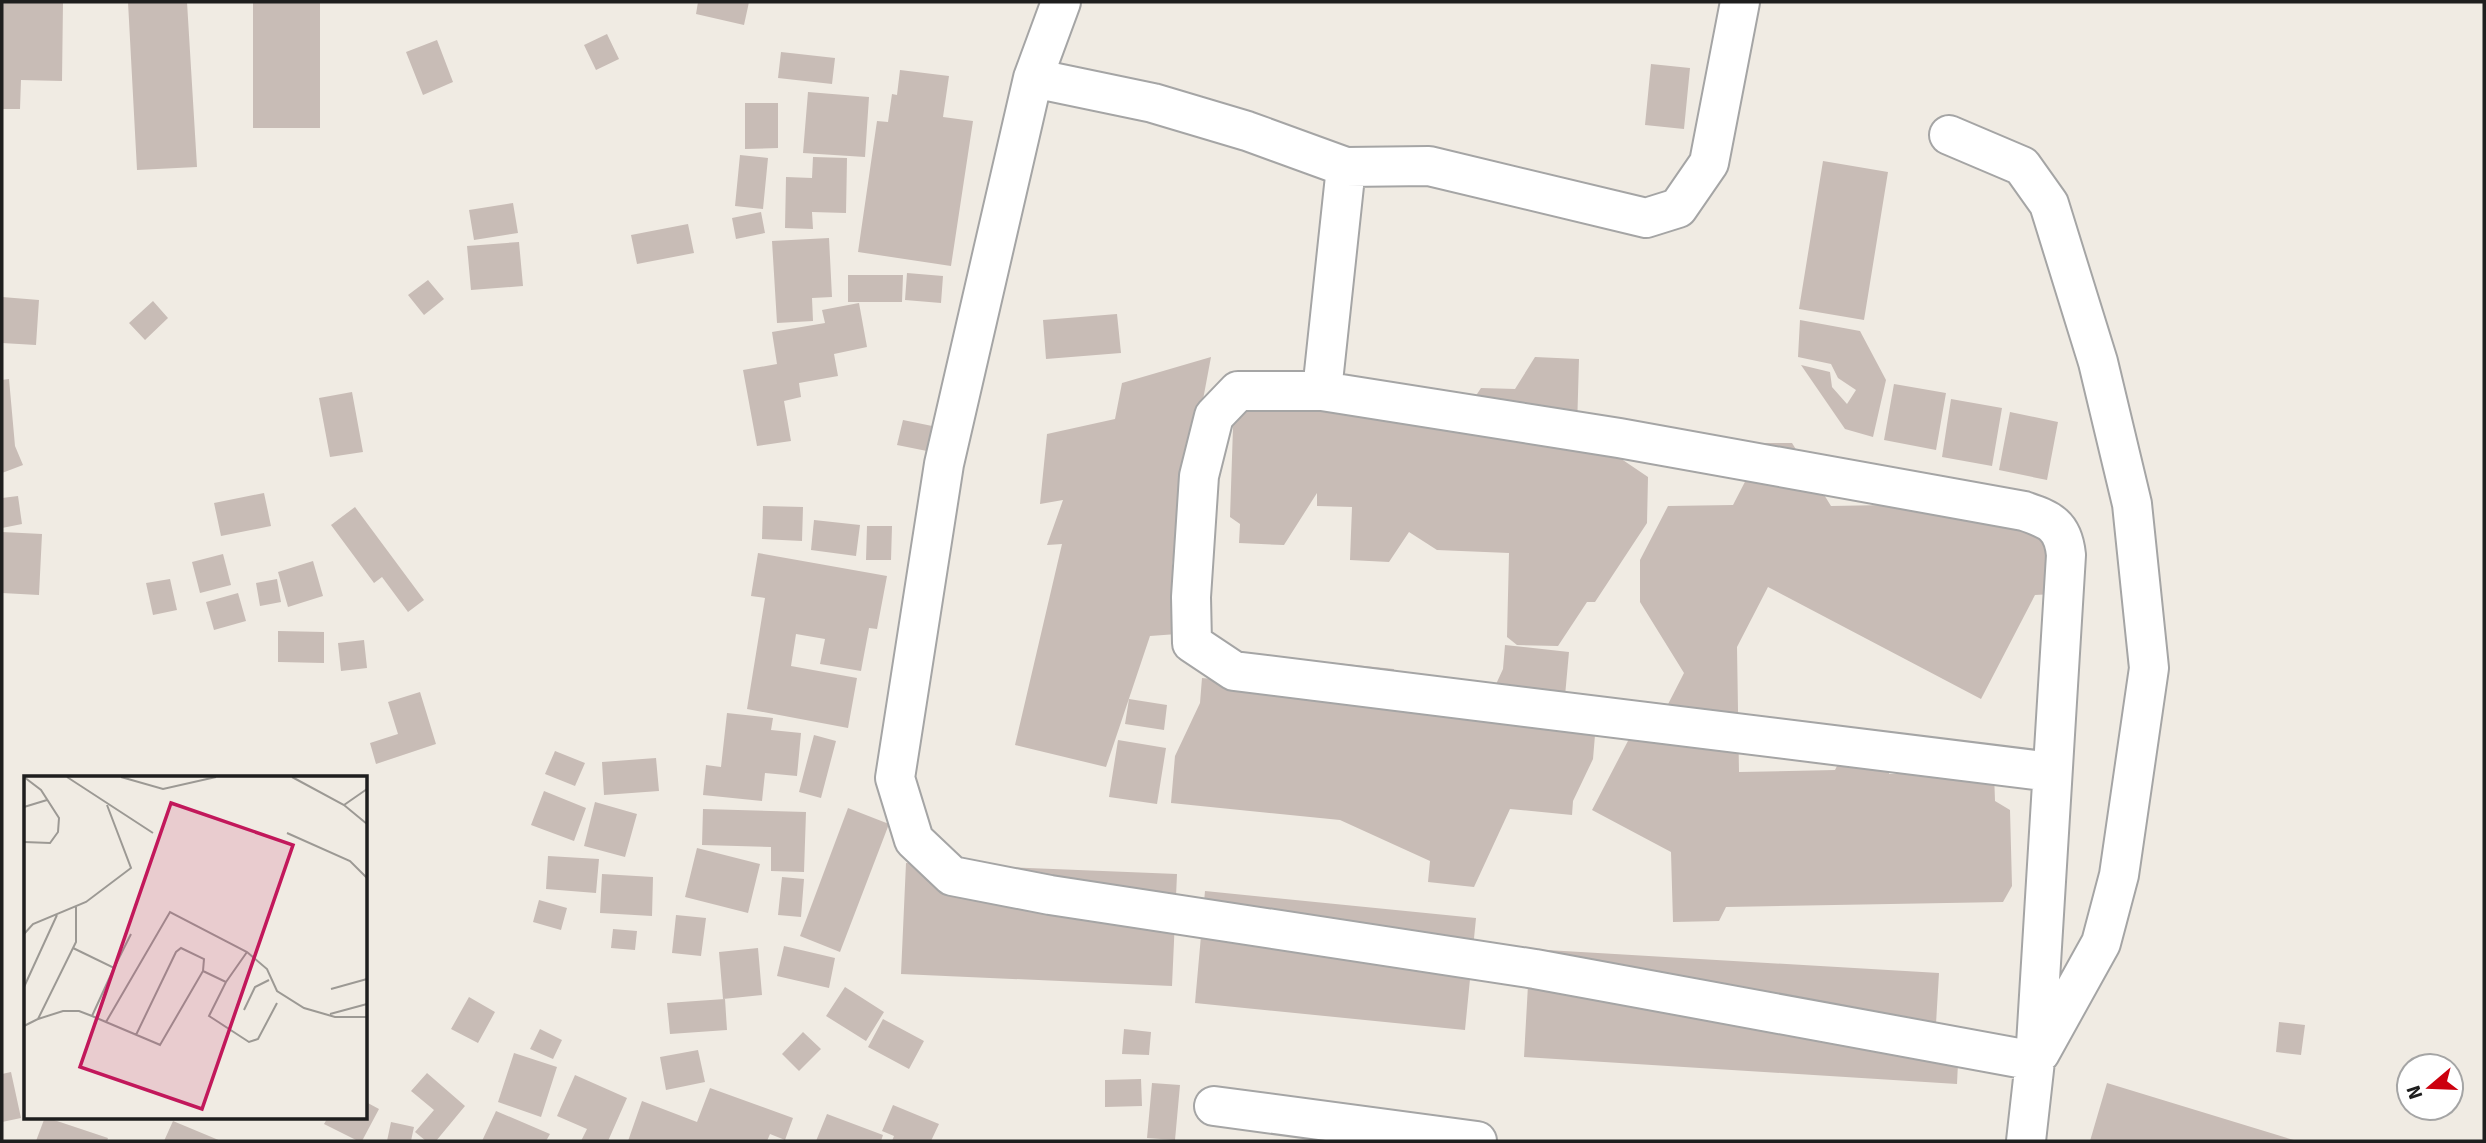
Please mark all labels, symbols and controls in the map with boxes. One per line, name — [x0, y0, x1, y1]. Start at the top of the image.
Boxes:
inset map — [24, 776, 368, 1118]
north arrow — [2395, 1052, 2465, 1122]
text: N — [2401, 1082, 2428, 1102]

